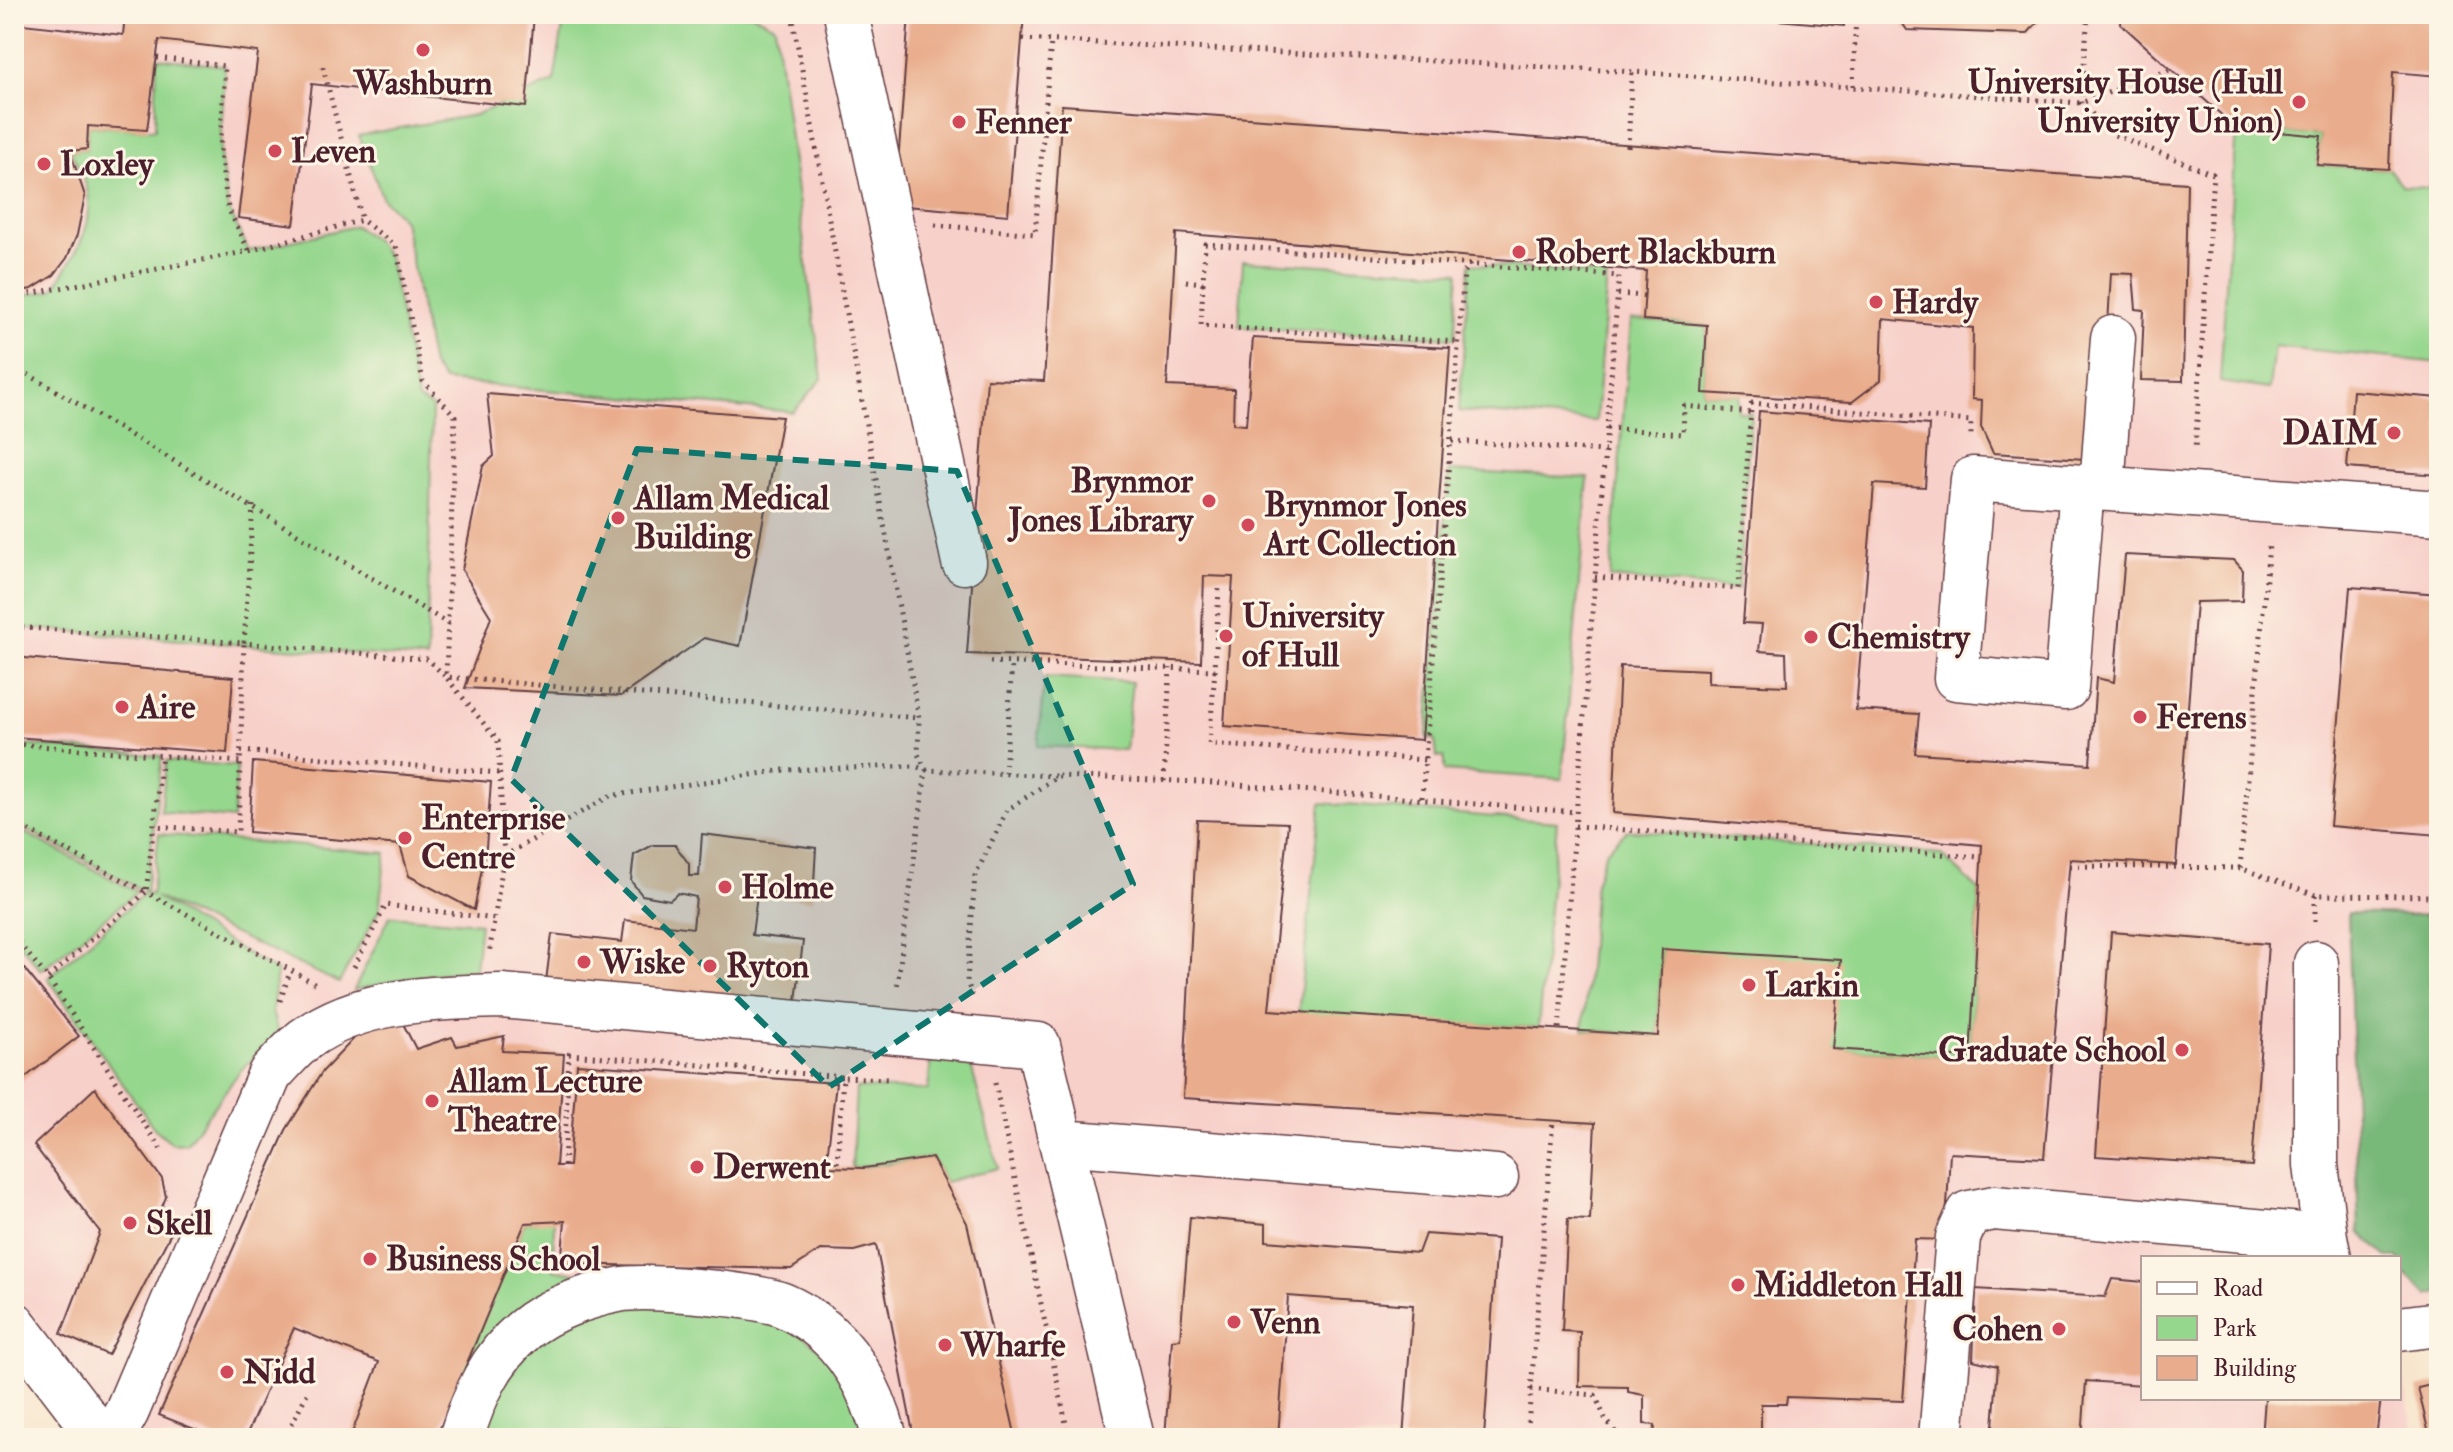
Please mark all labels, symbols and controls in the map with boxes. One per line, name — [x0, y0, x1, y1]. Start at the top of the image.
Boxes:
marker: Washburn — [414, 41, 432, 59]
place label: University House (Hull University Union) — [1967, 61, 2283, 143]
place label: Washburn — [352, 62, 493, 105]
marker: University House (Hull University Union) — [2290, 93, 2308, 111]
place label: Fenner — [975, 101, 1073, 144]
marker: Fenner — [950, 113, 968, 131]
place label: Leven — [291, 130, 376, 173]
marker: Leven — [266, 142, 284, 160]
place label: Loxley — [60, 143, 155, 186]
marker: Loxley — [35, 155, 53, 173]
place label: Robert Blackburn — [1535, 231, 1776, 274]
marker: Robert Blackburn — [1510, 243, 1528, 261]
place label: Hardy — [1892, 281, 1979, 324]
marker: Hardy — [1867, 293, 1885, 311]
place label: DAIM — [2283, 412, 2378, 455]
marker: DAIM — [2385, 424, 2403, 442]
place label: Brynmor Jones Library — [1007, 460, 1194, 542]
place label: Allam Medical Building — [632, 477, 829, 559]
place label: Brynmor Jones Art Collection — [1262, 484, 1467, 566]
marker: Brynmor Jones Library — [1200, 492, 1218, 510]
marker: Allam Medical Building — [609, 509, 627, 527]
marker: Brynmor Jones Art Collection — [1239, 516, 1257, 534]
place label: University of Hull — [1242, 595, 1385, 677]
place label: Chemistry — [1827, 616, 1971, 659]
marker: University of Hull — [1217, 627, 1235, 645]
marker: Chemistry — [1802, 628, 1820, 646]
place label: Aire — [136, 686, 196, 729]
place label: Ferens — [2156, 696, 2247, 739]
marker: Aire — [113, 698, 131, 716]
marker: Ferens — [2131, 708, 2149, 726]
place label: Enterprise Centre — [421, 797, 566, 879]
marker: Enterprise Centre — [396, 829, 414, 847]
place label: Holme — [741, 866, 835, 909]
marker: Holme — [716, 878, 734, 896]
place label: Wiske — [599, 941, 686, 984]
place label: Ryton — [726, 945, 810, 988]
marker: Wiske — [575, 953, 593, 971]
marker: Ryton — [701, 957, 719, 975]
place label: Larkin — [1765, 964, 1860, 1007]
marker: Larkin — [1740, 976, 1758, 994]
place label: Graduate School — [1938, 1029, 2166, 1072]
marker: Graduate School — [2173, 1041, 2191, 1059]
place label: Allam Lecture Theatre — [446, 1060, 643, 1142]
marker: Allam Lecture Theatre — [423, 1092, 441, 1110]
place label: Derwent — [713, 1146, 831, 1189]
marker: Derwent — [688, 1158, 706, 1176]
place label: Skell — [146, 1202, 213, 1245]
marker: Skell — [121, 1214, 139, 1232]
place label: Business School — [386, 1238, 601, 1281]
marker: Business School — [361, 1250, 379, 1268]
legend — [2141, 1256, 2401, 1400]
place label: Middleton Hall — [1753, 1264, 1964, 1307]
text: Road — [2213, 1273, 2263, 1304]
marker: Middleton Hall — [1729, 1276, 1747, 1294]
place label: Venn — [1249, 1301, 1321, 1344]
place label: Cohen — [1952, 1308, 2043, 1351]
marker: Venn — [1225, 1313, 1243, 1331]
text: Park — [2213, 1313, 2257, 1344]
marker: Cohen — [2050, 1320, 2068, 1338]
place label: Wharfe — [960, 1324, 1066, 1367]
marker: Wharfe — [936, 1336, 954, 1354]
place label: Nidd — [242, 1351, 316, 1394]
text: Building — [2213, 1353, 2297, 1384]
marker: Nidd — [218, 1363, 236, 1381]

